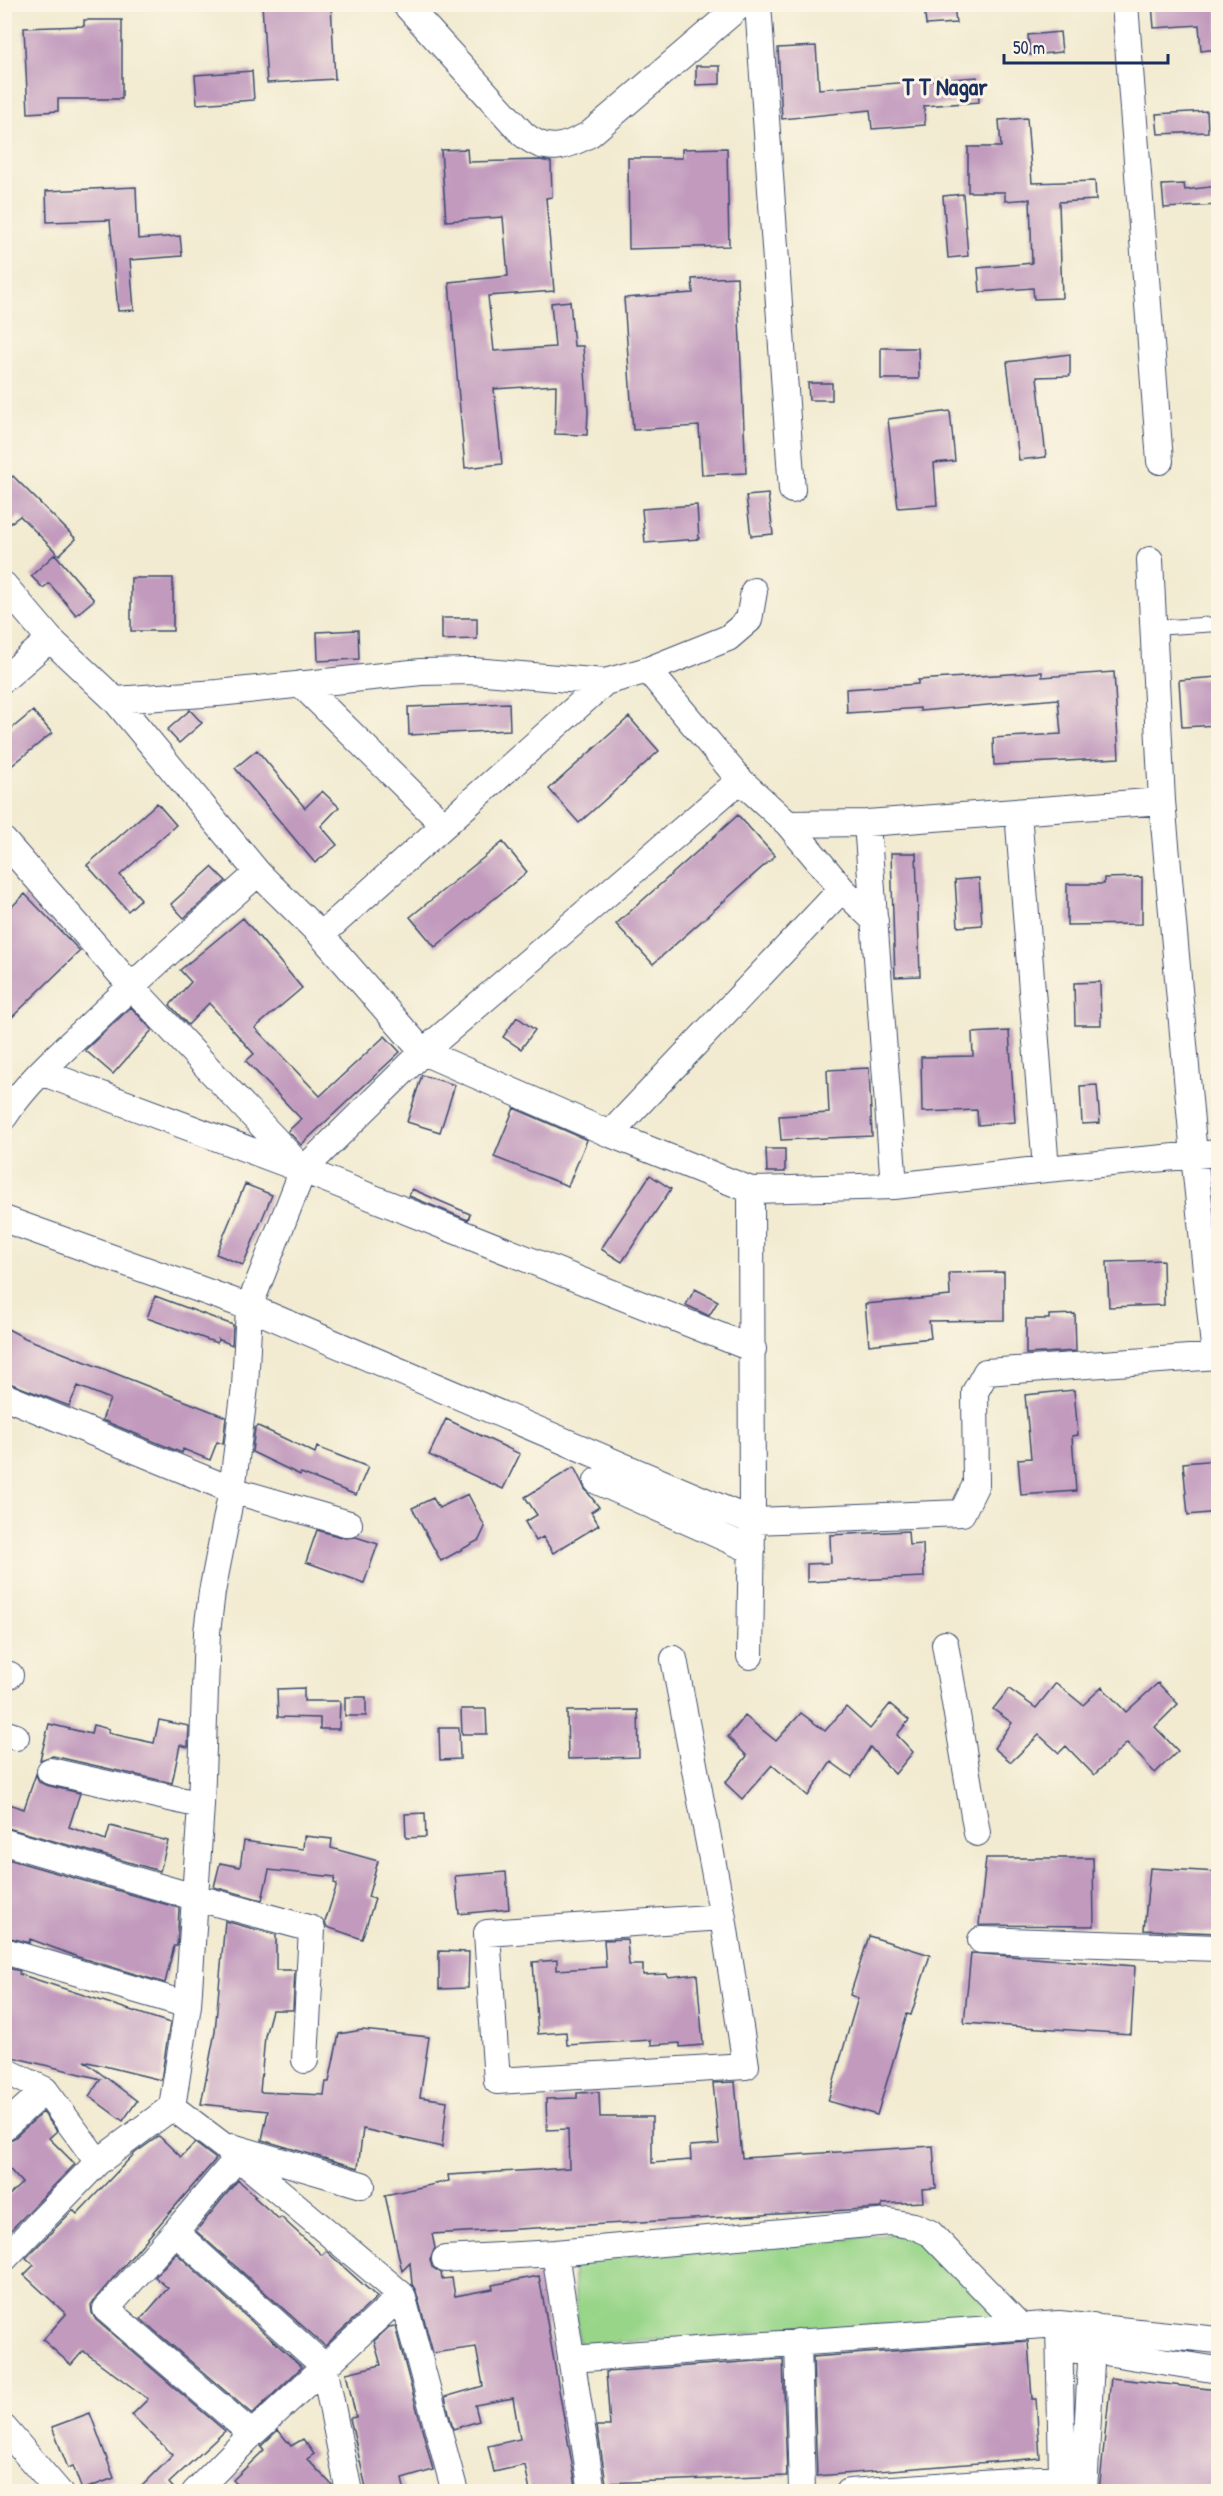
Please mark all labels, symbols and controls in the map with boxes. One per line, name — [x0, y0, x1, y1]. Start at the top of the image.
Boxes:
scale bar — [1004, 27, 1168, 65]
text: 50 m — [1013, 35, 1045, 60]
district label: T T Nagar — [901, 70, 988, 103]

